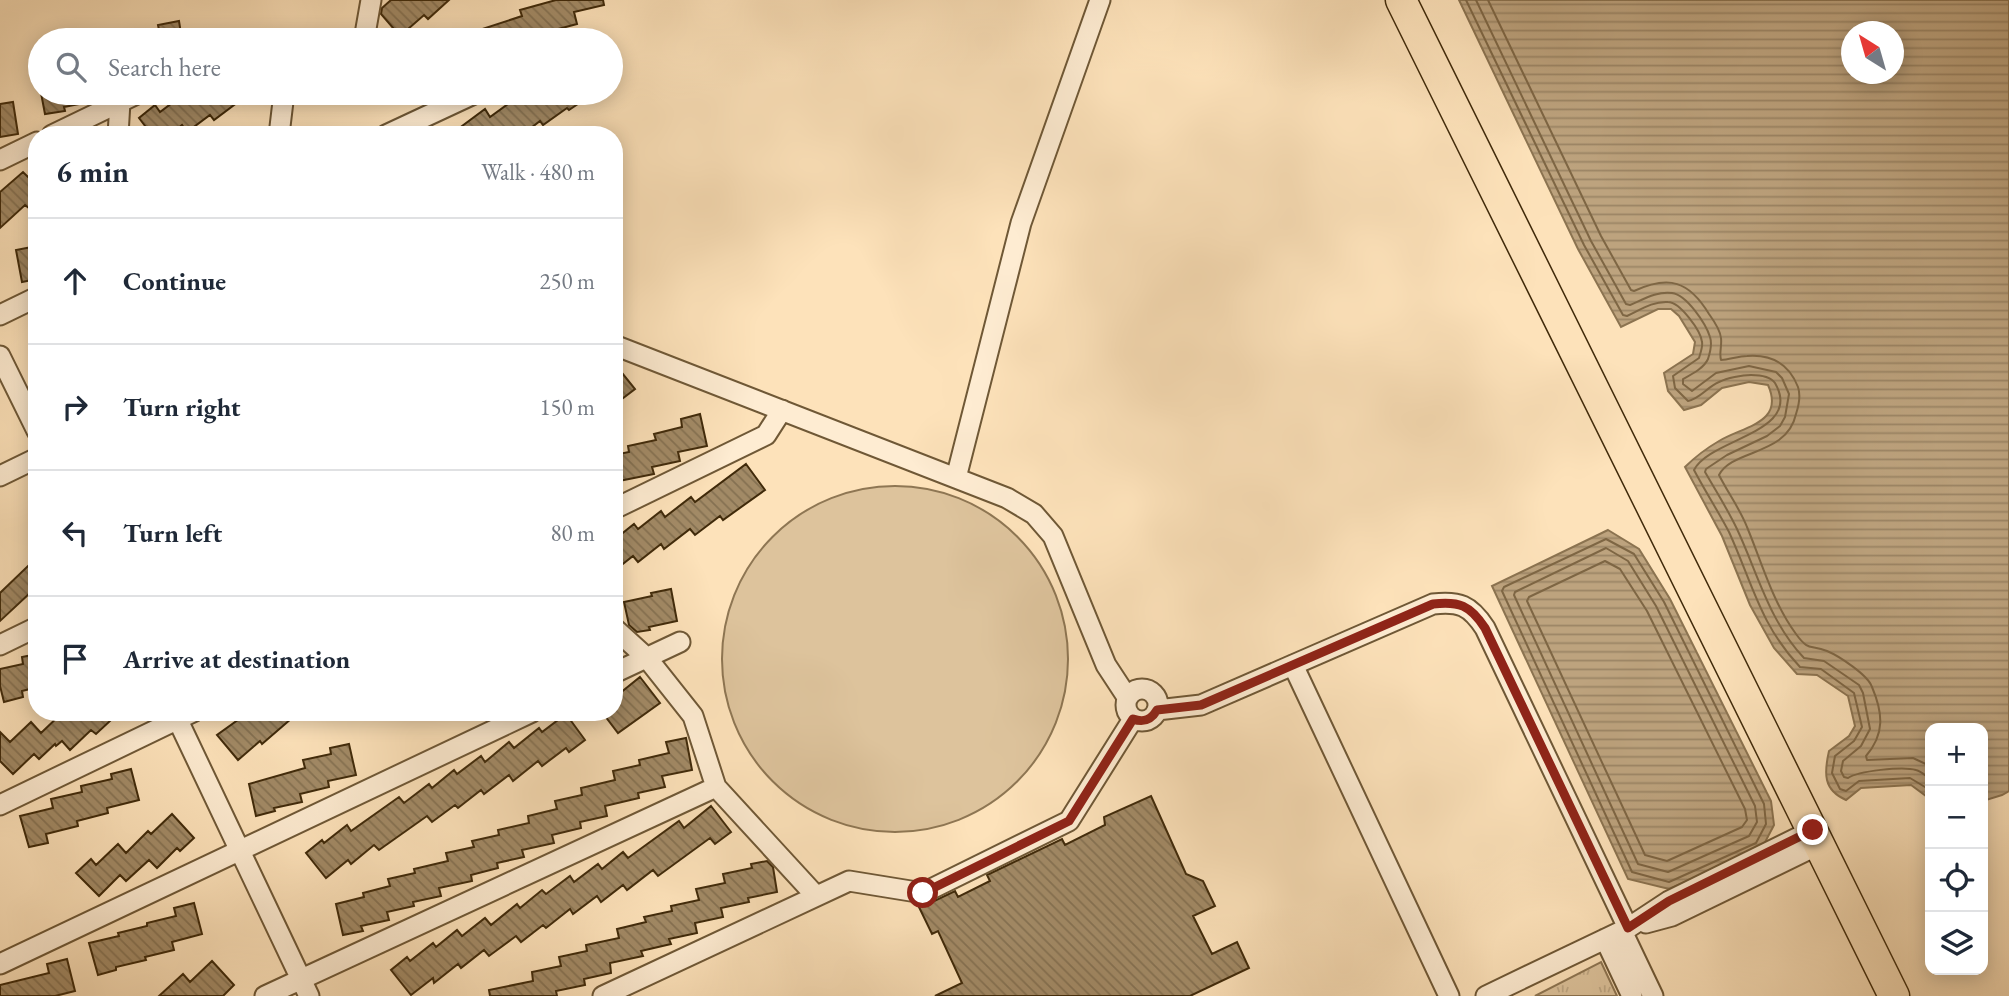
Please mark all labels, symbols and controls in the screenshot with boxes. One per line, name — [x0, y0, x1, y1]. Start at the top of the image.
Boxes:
north arrow — [1841, 21, 1904, 84]
search box — [28, 28, 623, 105]
icon: search — [52, 48, 90, 86]
text: Search here — [108, 50, 221, 84]
text: 6 min — [56, 152, 129, 191]
text: Walk · 480 m — [481, 157, 595, 187]
icon: ahead — [56, 262, 94, 300]
text: Continue — [123, 264, 226, 298]
text: 250 m — [539, 266, 595, 296]
icon: right — [56, 388, 94, 426]
text: Turn right — [123, 390, 241, 424]
text: 150 m — [539, 392, 595, 422]
icon: left — [56, 514, 94, 552]
text: Turn left — [123, 516, 222, 550]
text: 80 m — [550, 518, 595, 548]
icon: arrive — [56, 640, 94, 678]
text: Arrive at destination — [123, 642, 350, 676]
map controls — [1925, 723, 1988, 975]
button: + — [1925, 723, 1988, 786]
button: − — [1925, 786, 1988, 849]
route end — [1797, 814, 1828, 845]
button: locate — [1925, 849, 1988, 912]
route start — [907, 877, 938, 908]
button: layers — [1925, 912, 1988, 975]

